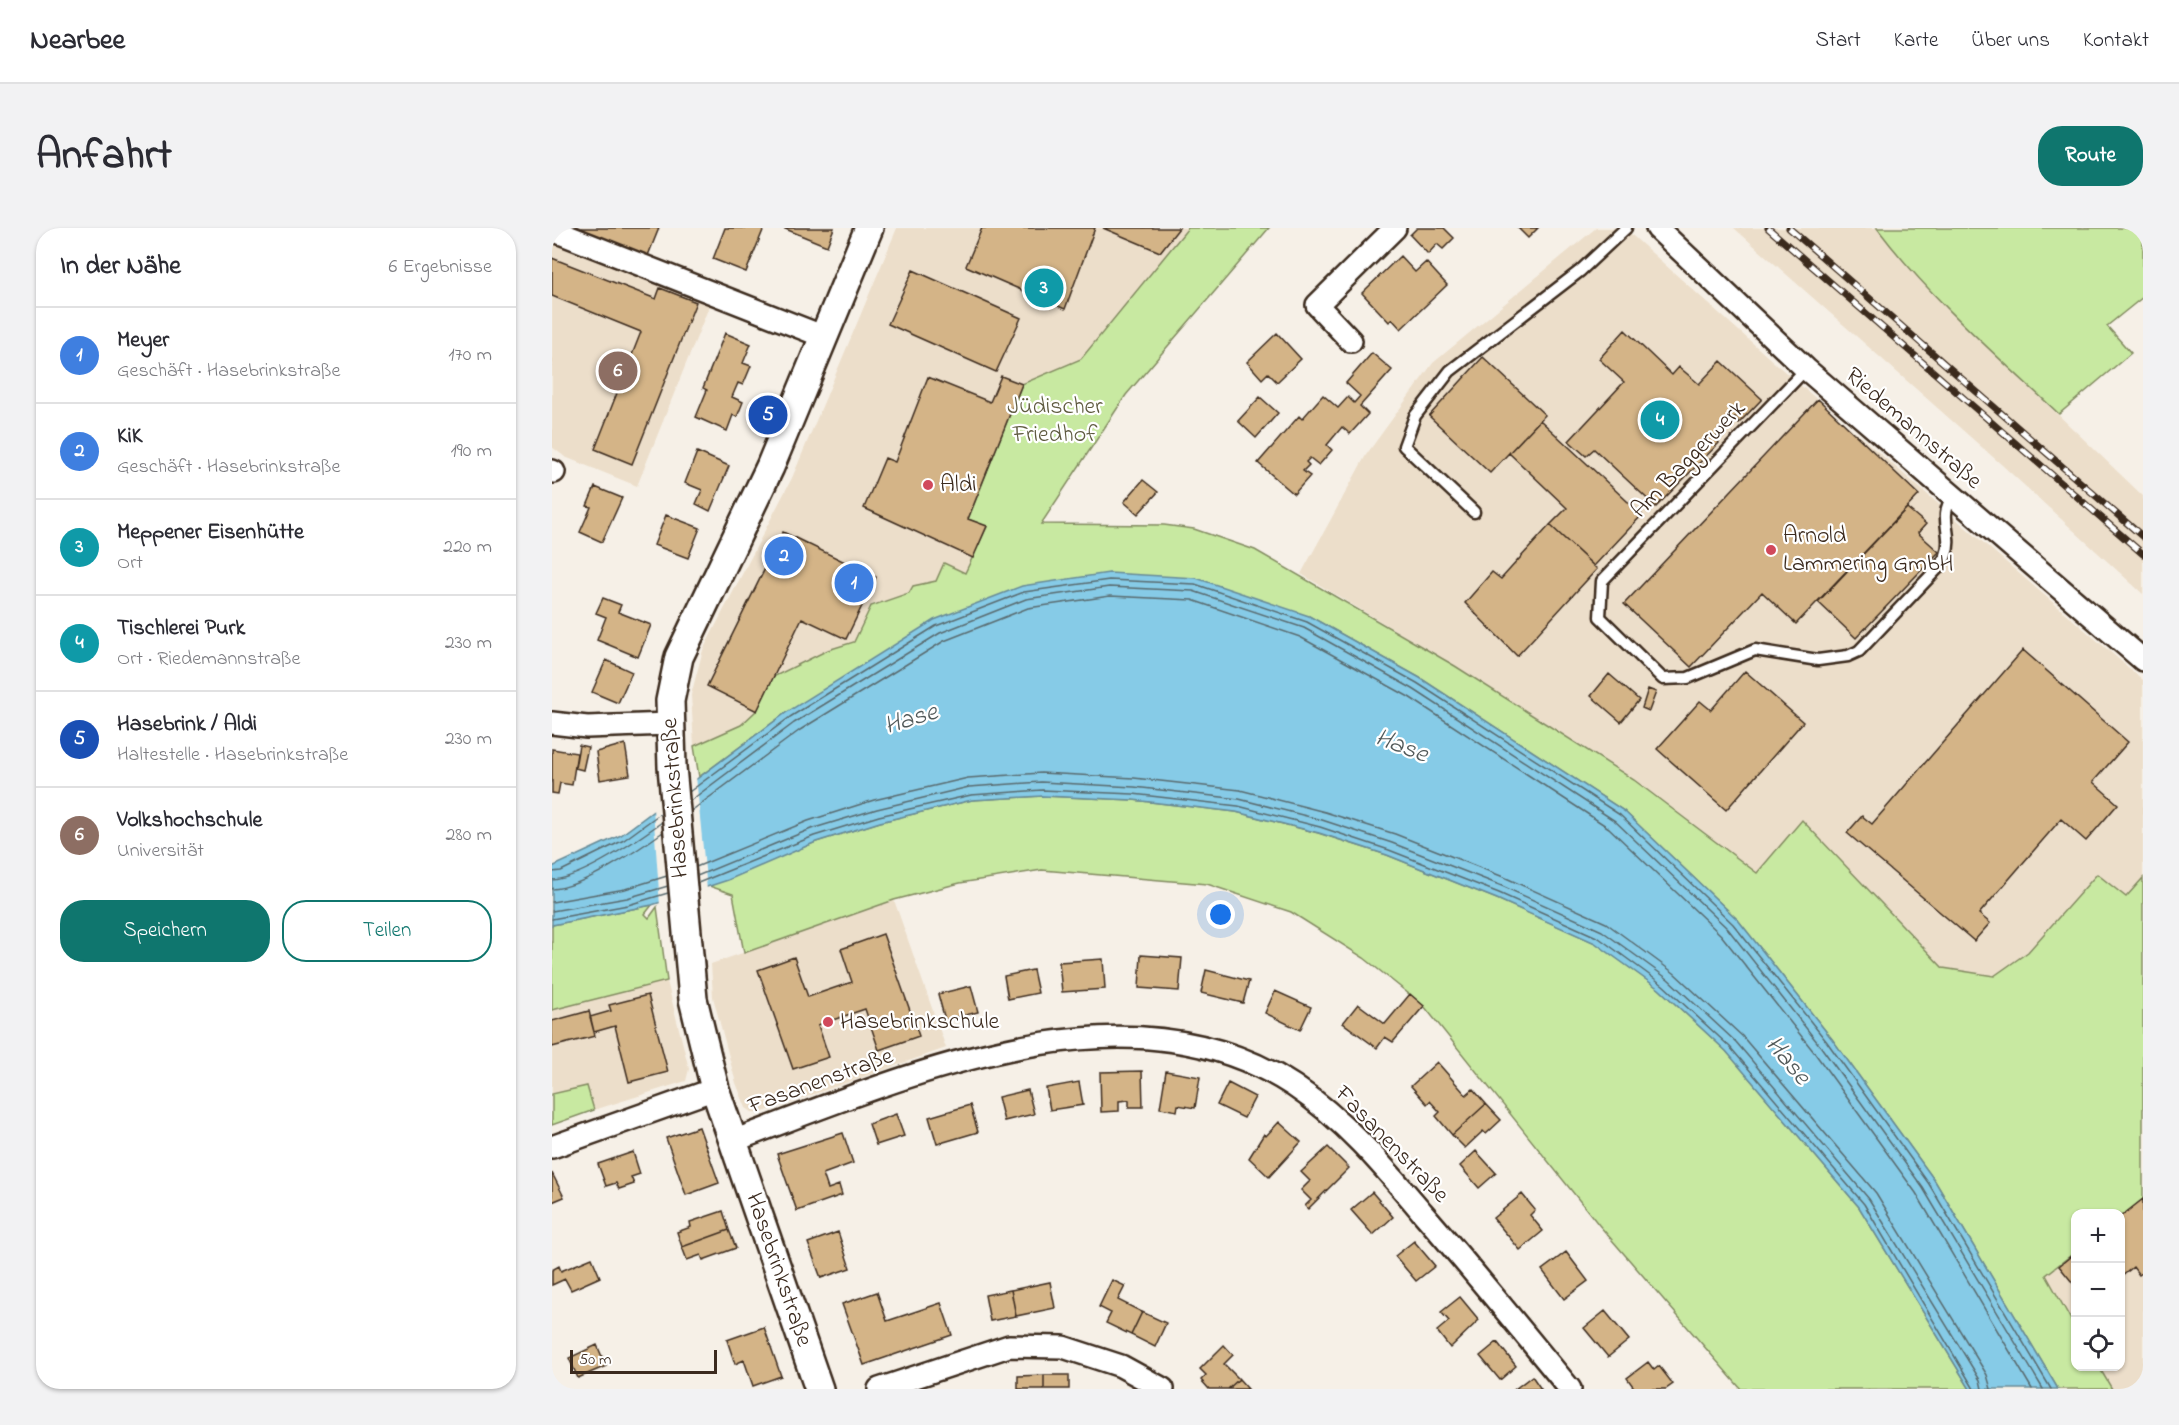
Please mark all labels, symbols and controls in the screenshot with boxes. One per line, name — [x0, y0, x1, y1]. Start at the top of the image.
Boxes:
text: Nearbee — [30, 21, 125, 62]
text: Start — [1815, 26, 1861, 56]
text: Karte — [1894, 26, 1938, 56]
text: Über uns — [1971, 26, 2050, 56]
text: Kontakt — [2083, 26, 2149, 56]
text: Anfahrt — [36, 126, 172, 187]
button: Route — [2038, 126, 2143, 186]
text: In der Nähe — [60, 248, 181, 286]
text: 6 Ergebnisse — [389, 253, 492, 282]
pin: 3 — [1024, 266, 1064, 310]
text: Meyer — [117, 325, 169, 357]
text: 1 — [76, 341, 83, 370]
text: 170 m — [448, 341, 492, 370]
pin: 6 — [598, 348, 638, 394]
text: Geschäft · Hasebrinkstraße — [117, 357, 341, 386]
street label: Riedemannstraße — [1837, 359, 1989, 499]
park label: Jüdischer Friedhof — [1007, 390, 1103, 453]
pin: 5 — [748, 392, 788, 438]
street label: Am Baggerwerk — [1623, 393, 1755, 527]
pin: 4 — [1640, 398, 1680, 442]
text: KiK — [117, 421, 142, 453]
text: 2 — [75, 437, 84, 466]
text: 190 m — [450, 437, 492, 466]
text: Geschäft · Hasebrinkstraße — [117, 453, 341, 482]
place label: Aldi — [940, 468, 977, 503]
marker: Aldi — [921, 478, 935, 492]
text: Meppener Eisenhütte — [117, 517, 304, 549]
place label: Arnold Lammering GmbH — [1783, 519, 1954, 582]
text: 3 — [75, 533, 84, 562]
text: 220 m — [443, 533, 492, 562]
pin: 2 — [764, 534, 804, 578]
marker: Arnold Lammering GmbH — [1764, 543, 1778, 557]
text: Ort — [117, 549, 143, 578]
pin: 1 — [834, 560, 874, 606]
text: Tischlerei Purk — [117, 613, 245, 645]
text: 4 — [75, 629, 84, 658]
text: 230 m — [445, 629, 492, 658]
text: Ort · Riedemannstraße — [117, 645, 301, 674]
water label: Hase — [880, 694, 944, 746]
text: Hasebrink / Aldi — [117, 709, 257, 741]
street label: Hasebrinkstraße — [653, 716, 699, 879]
water label: Hase — [1369, 720, 1434, 775]
text: 5 — [74, 725, 85, 754]
text: 230 m — [445, 725, 492, 754]
text: Haltestelle · Hasebrinkstraße — [117, 741, 348, 770]
text: Volkshochschule — [117, 805, 262, 837]
text: 6 — [75, 821, 84, 850]
text: 280 m — [445, 821, 492, 850]
text: Universität — [117, 837, 204, 866]
button: Speichern — [60, 900, 270, 962]
button: Teilen — [282, 900, 492, 962]
your location — [1206, 900, 1235, 929]
place label: Hasebrinkschule — [840, 1005, 1000, 1040]
marker: Hasebrinkschule — [821, 1015, 835, 1029]
water label: Hase — [1755, 1028, 1820, 1095]
street label: Fasanenstraße — [743, 1039, 899, 1125]
street label: Fasanenstraße — [1325, 1077, 1457, 1212]
street label: Hasebrinkstraße — [735, 1188, 821, 1352]
map controls — [2071, 1209, 2125, 1371]
button: + — [2071, 1209, 2125, 1263]
button: − — [2071, 1263, 2125, 1317]
button: locate — [2071, 1317, 2125, 1371]
scale bar — [570, 1347, 717, 1374]
text: 50 m — [579, 1348, 611, 1372]

